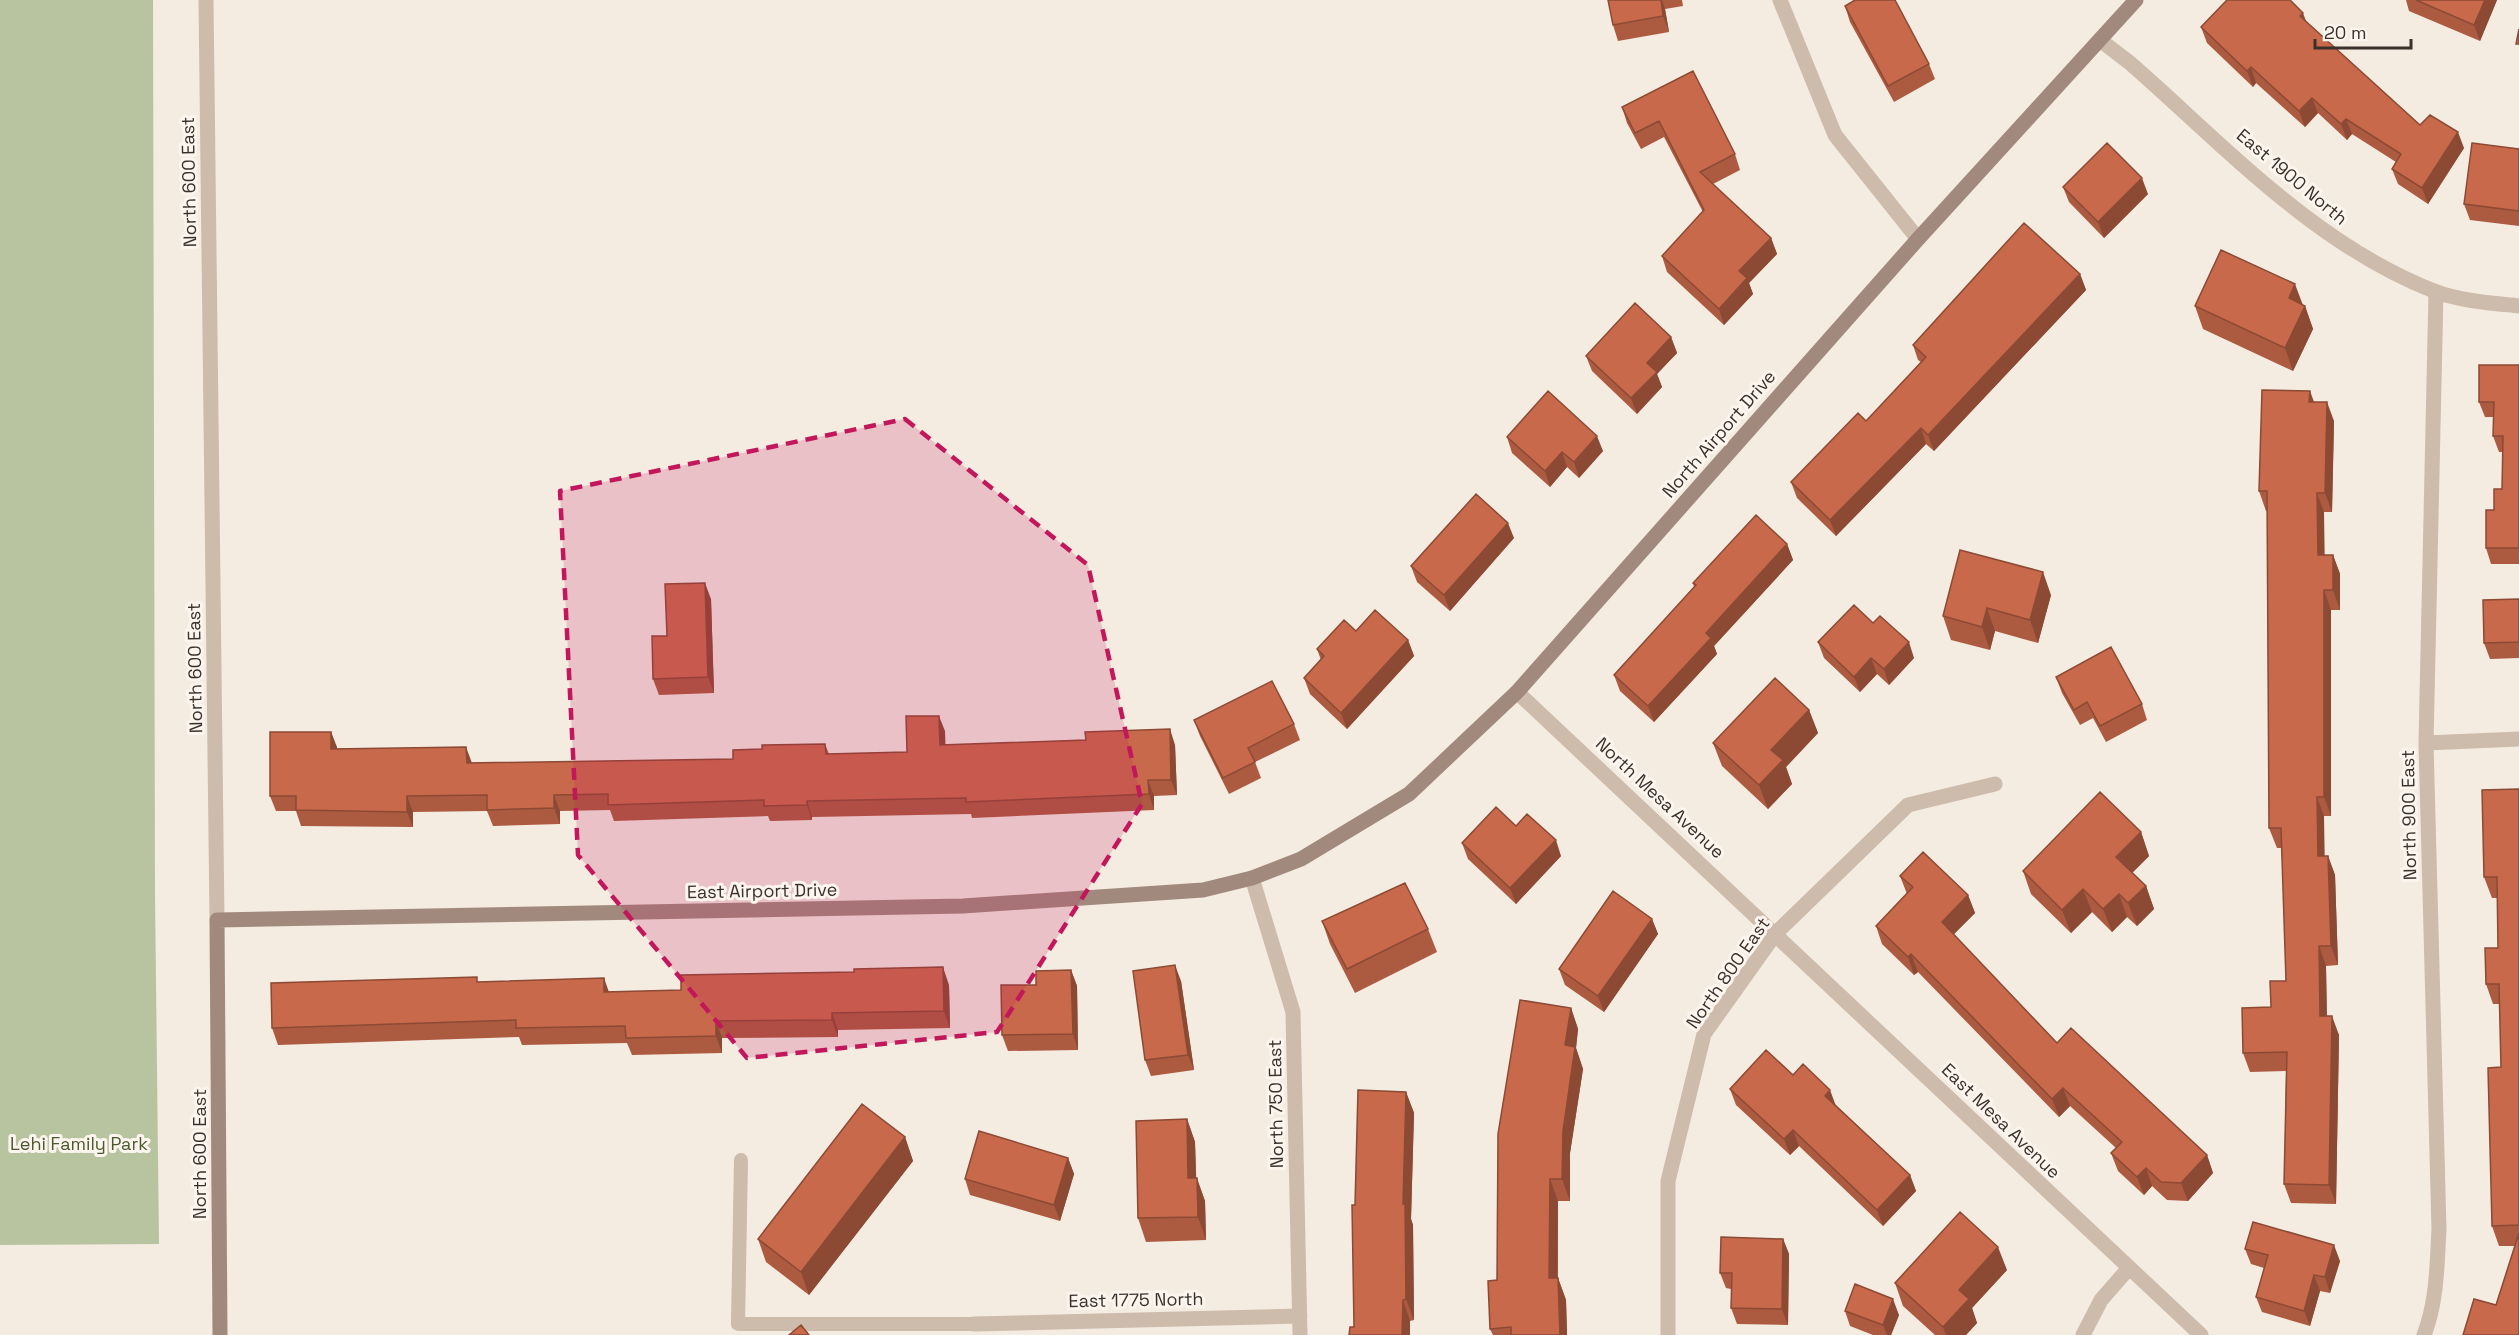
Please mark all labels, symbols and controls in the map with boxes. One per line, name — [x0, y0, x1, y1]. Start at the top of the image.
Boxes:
scale bar — [2315, 12, 2411, 50]
text: 20 m — [2324, 21, 2367, 44]
street label: North 600 East — [176, 117, 201, 247]
street label: East 1900 North — [2232, 123, 2353, 230]
street label: North Airport Drive — [1657, 365, 1780, 502]
street label: North 600 East — [182, 603, 207, 733]
street label: North Mesa Avenue — [1591, 732, 1730, 863]
street label: North 900 East — [2396, 750, 2421, 880]
street label: East Airport Drive — [687, 878, 837, 903]
street label: North 800 East — [1681, 913, 1774, 1033]
street label: North 750 East — [1263, 1039, 1288, 1169]
street label: East Mesa Avenue — [1937, 1058, 2066, 1183]
street label: North 600 East — [188, 1089, 211, 1219]
park label: Lehi Family Park — [10, 1132, 148, 1155]
street label: East 1775 North — [1068, 1287, 1204, 1312]

